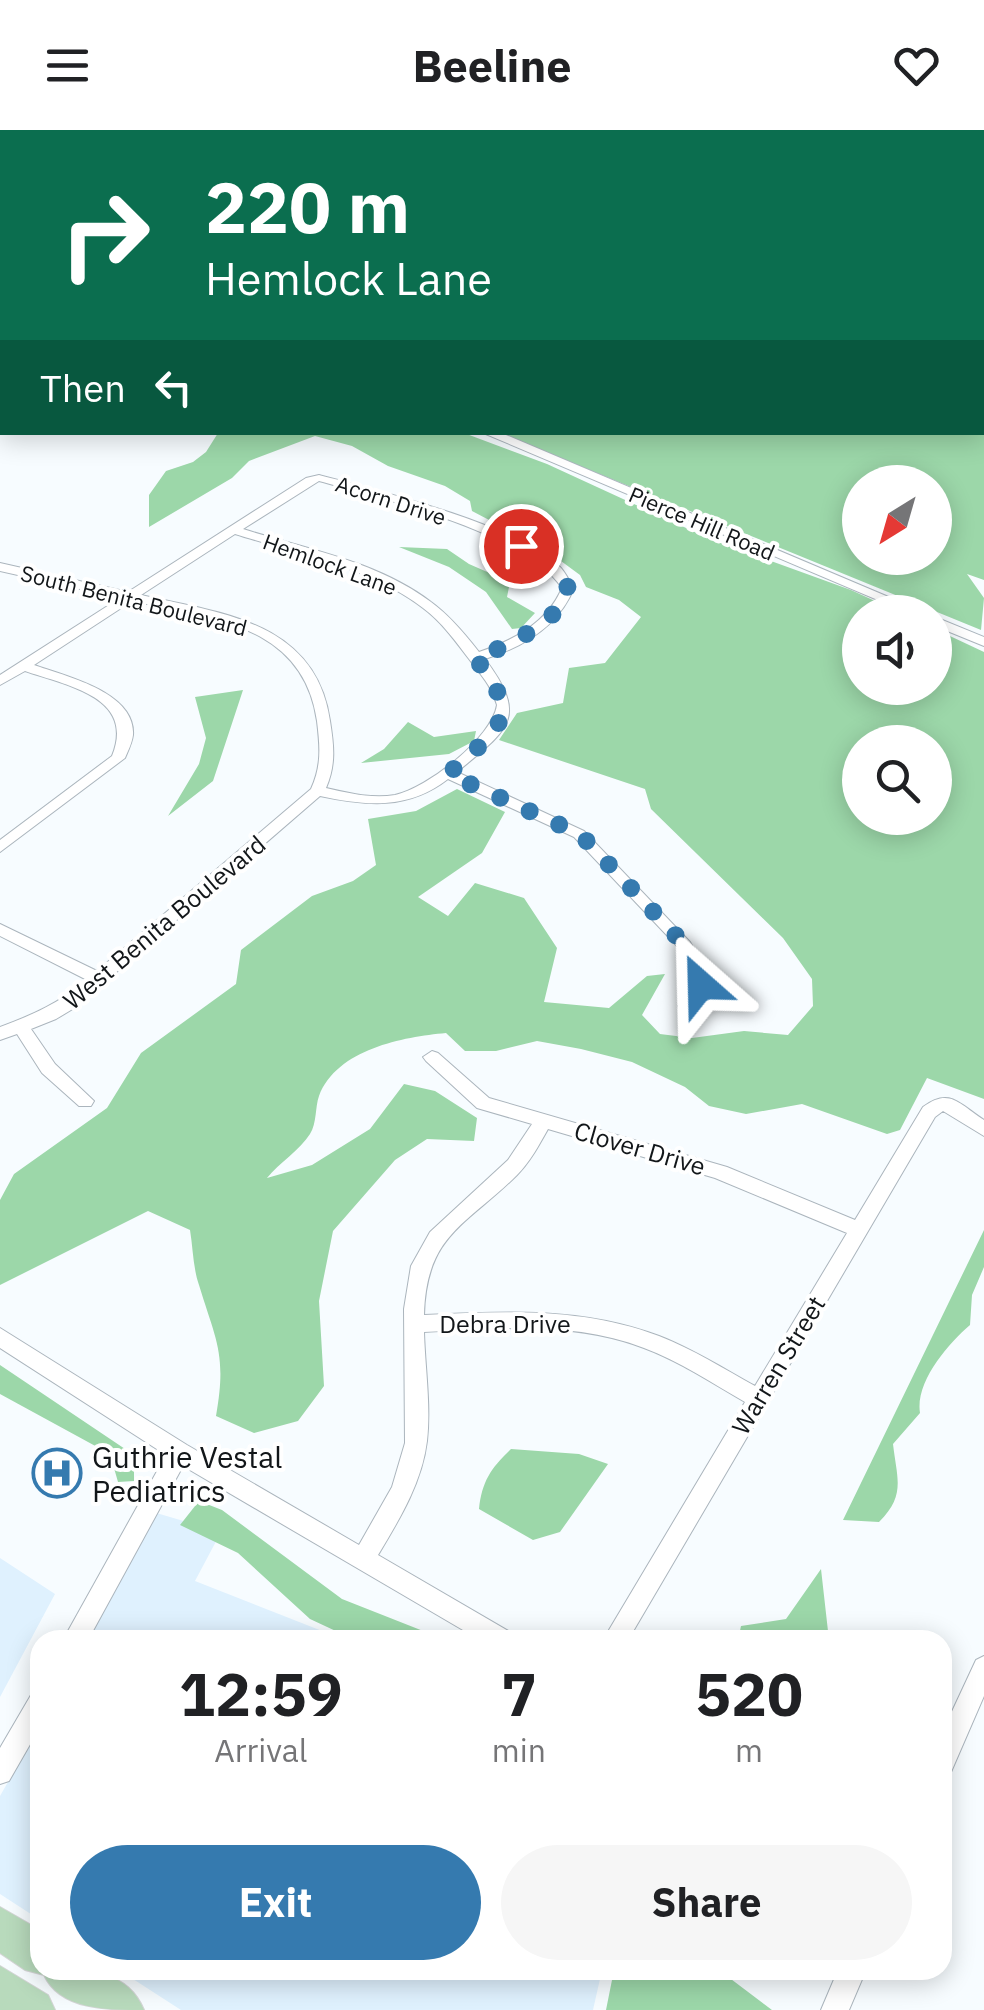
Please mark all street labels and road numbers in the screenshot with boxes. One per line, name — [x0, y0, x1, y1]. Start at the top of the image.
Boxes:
street label: Acorn Drive — [332, 469, 450, 531]
street label: Pierce Hill Road — [625, 479, 779, 567]
street label: Hemlock Lane — [259, 526, 401, 602]
street label: South Benita Boulevard — [18, 558, 250, 642]
street label: West Benita Boulevard — [56, 828, 272, 1016]
street label: Clover Drive — [571, 1114, 709, 1182]
street label: Warren Street — [724, 1290, 832, 1440]
street label: Debra Drive — [439, 1307, 571, 1340]

